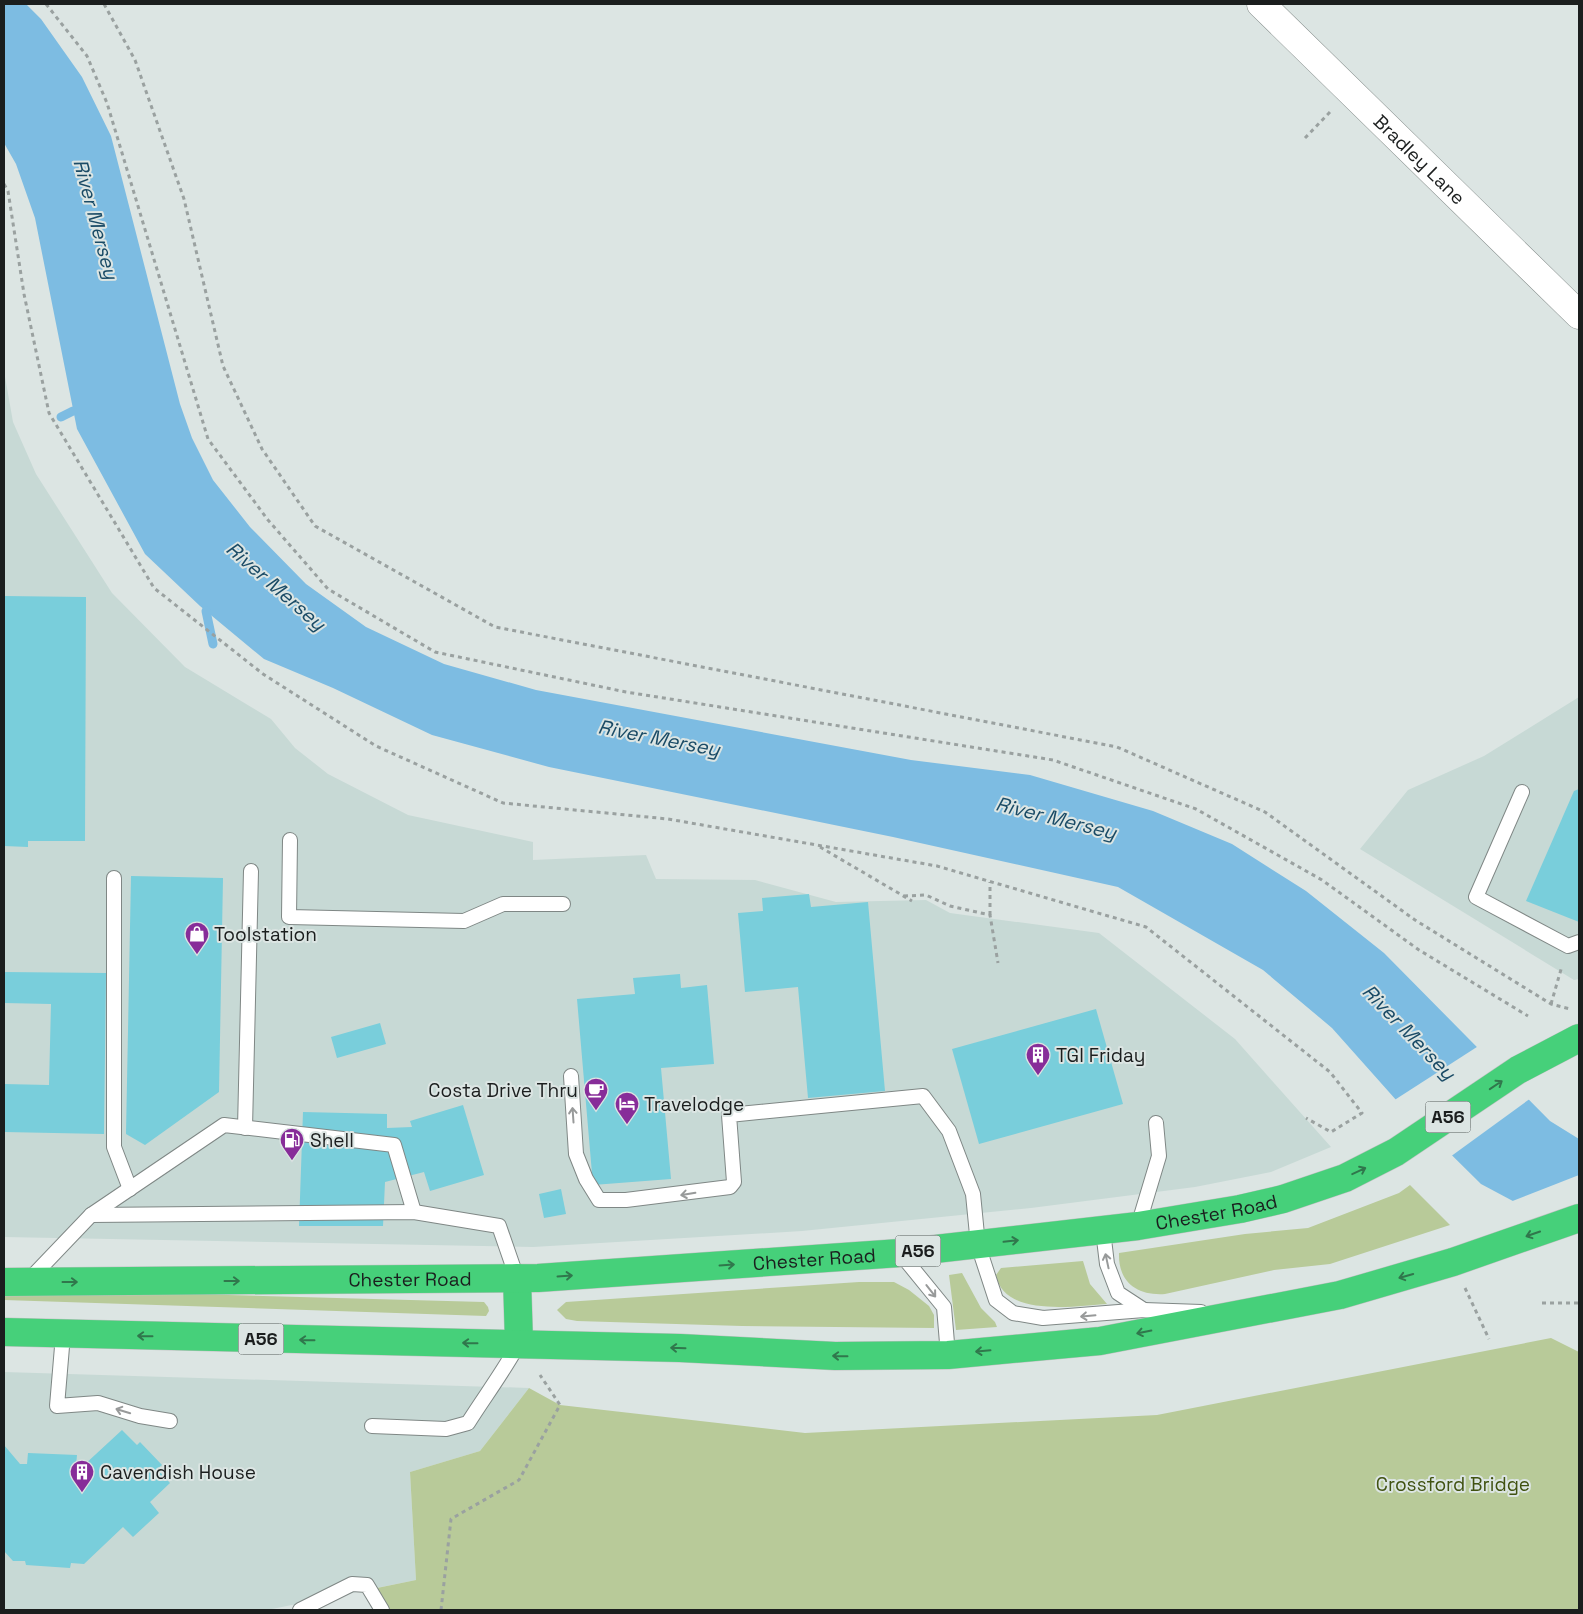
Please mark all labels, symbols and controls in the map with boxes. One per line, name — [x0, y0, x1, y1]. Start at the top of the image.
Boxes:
street label: Bradley Lane — [1368, 109, 1471, 210]
water label: River Mersey — [67, 156, 125, 284]
water label: River Mersey — [221, 536, 332, 637]
water label: River Mersey — [596, 713, 724, 763]
water label: River Mersey — [993, 790, 1121, 846]
shop icon: Toolstation — [184, 921, 210, 955]
place label: Toolstation — [214, 922, 317, 947]
water label: River Mersey — [1357, 979, 1462, 1087]
building icon: TGI Friday — [1025, 1042, 1051, 1076]
place label: TGI Friday — [1056, 1043, 1145, 1068]
cafe icon: Costa Drive Thru — [583, 1077, 609, 1111]
place label: Costa Drive Thru — [428, 1078, 578, 1103]
one-way arrow — [1489, 1079, 1503, 1089]
hotel icon: Travelodge — [614, 1091, 640, 1125]
place label: Travelodge — [644, 1092, 744, 1117]
road number: A56 — [1426, 1102, 1470, 1132]
one-way arrow — [569, 1107, 578, 1123]
fuel station icon: Shell — [279, 1127, 305, 1161]
place label: Shell — [310, 1128, 354, 1153]
one-way arrow — [1351, 1166, 1366, 1176]
one-way arrow — [680, 1189, 696, 1199]
street label: Chester Road — [1154, 1189, 1280, 1236]
one-way arrow — [1526, 1230, 1541, 1239]
road number: A56 — [896, 1236, 940, 1266]
one-way arrow — [1003, 1236, 1019, 1246]
street label: Chester Road — [752, 1243, 877, 1276]
one-way arrow — [1102, 1254, 1111, 1270]
one-way arrow — [719, 1261, 735, 1270]
street label: Chester Road — [348, 1266, 472, 1292]
one-way arrow — [557, 1272, 573, 1281]
one-way arrow — [1398, 1272, 1414, 1281]
one-way arrow — [224, 1276, 240, 1286]
one-way arrow — [62, 1277, 78, 1287]
one-way arrow — [926, 1284, 937, 1297]
one-way arrow — [1081, 1311, 1097, 1320]
road number: A56 — [238, 1324, 284, 1355]
one-way arrow — [1137, 1328, 1153, 1338]
one-way arrow — [137, 1332, 153, 1341]
one-way arrow — [300, 1335, 316, 1345]
one-way arrow — [462, 1338, 478, 1347]
one-way arrow — [670, 1343, 686, 1352]
one-way arrow — [976, 1347, 992, 1356]
one-way arrow — [833, 1351, 849, 1361]
one-way arrow — [115, 1405, 131, 1415]
building icon: Cavendish House — [69, 1459, 95, 1493]
place label: Cavendish House — [100, 1460, 256, 1485]
park label: Crossford Bridge — [1376, 1472, 1530, 1497]

